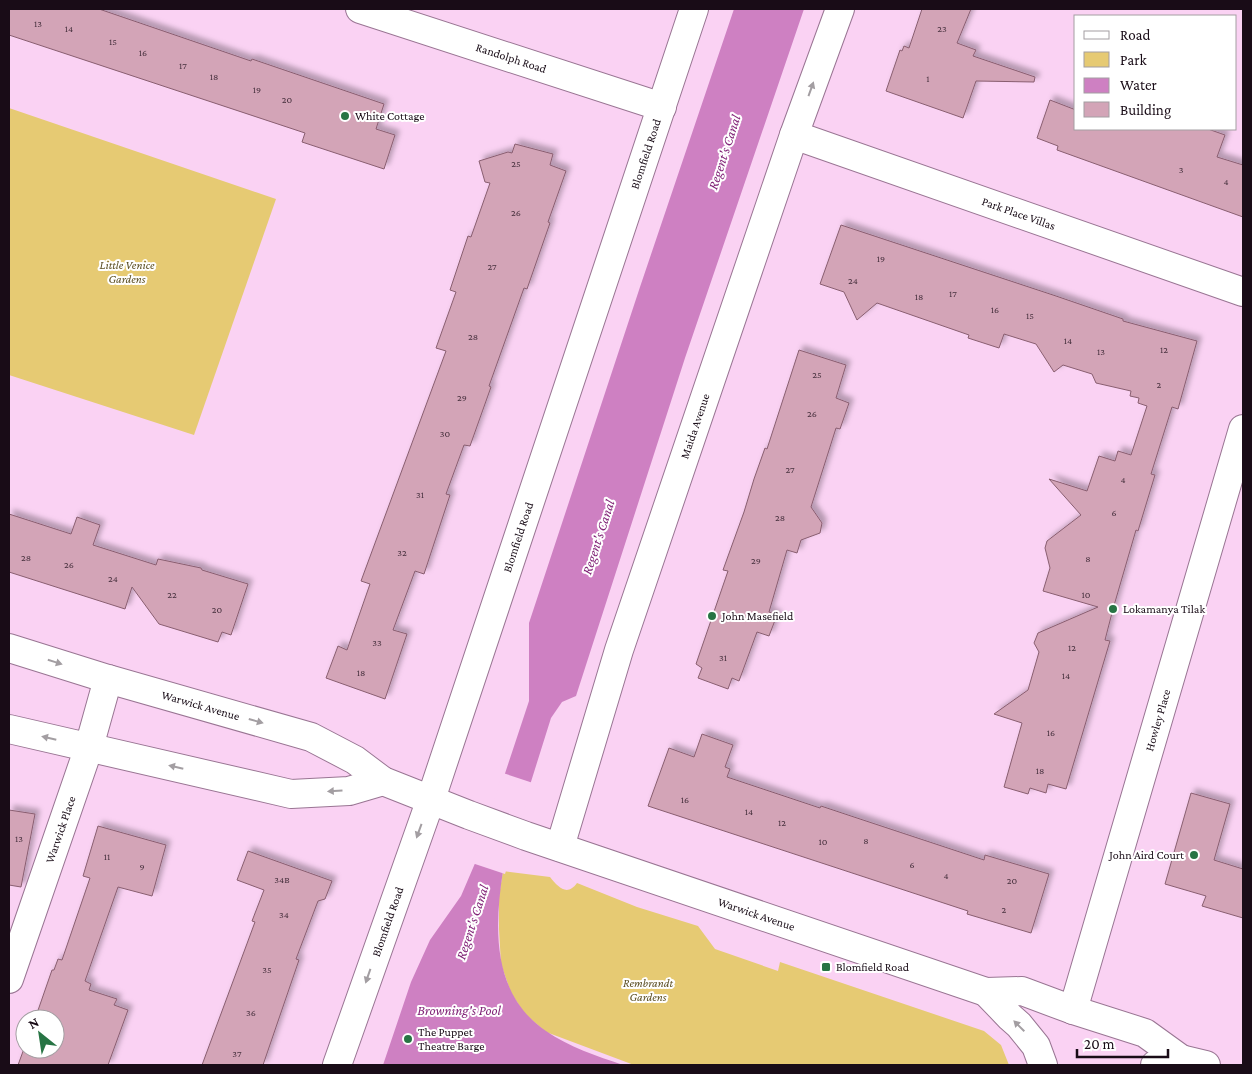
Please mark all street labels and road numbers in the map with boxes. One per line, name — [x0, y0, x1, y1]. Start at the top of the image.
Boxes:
street label: Randolph Road — [474, 40, 549, 76]
street label: Blomfield Road — [628, 116, 664, 191]
street label: Park Place Villas — [980, 194, 1058, 233]
street label: Maida Avenue — [677, 392, 713, 461]
street label: Blomfield Road — [500, 500, 537, 574]
street label: Warwick Avenue — [160, 688, 241, 723]
street label: Howley Place — [1142, 688, 1173, 753]
street label: Warwick Place — [42, 794, 79, 865]
street label: Blomfield Road — [369, 884, 407, 958]
street label: Warwick Avenue — [716, 895, 797, 934]

